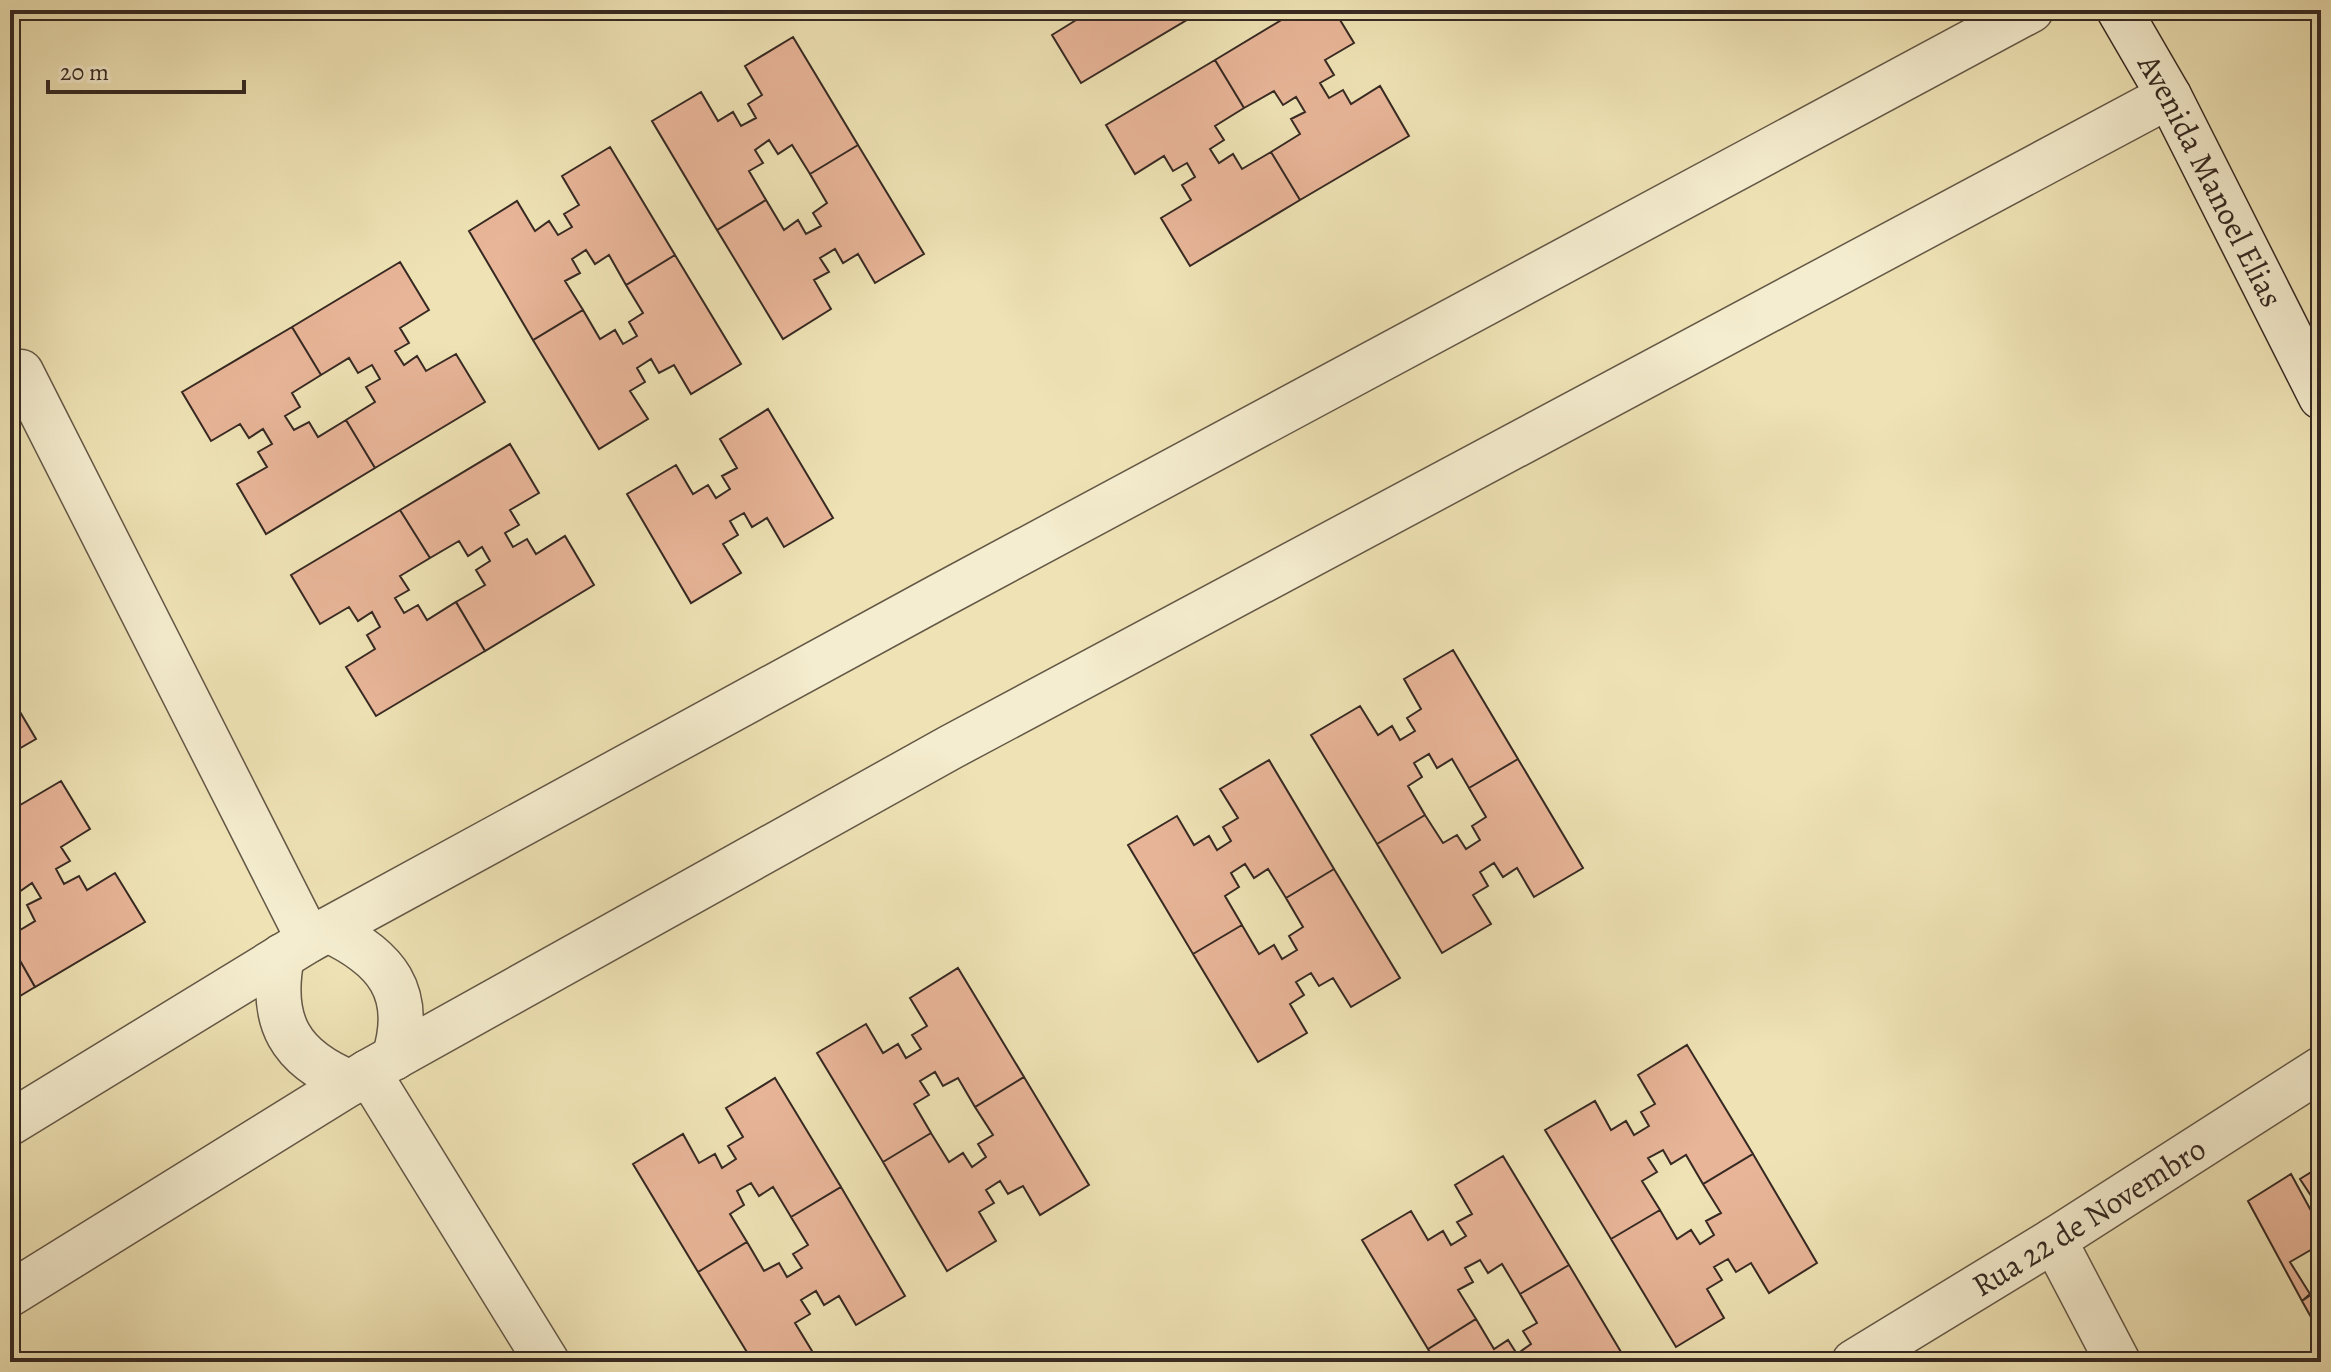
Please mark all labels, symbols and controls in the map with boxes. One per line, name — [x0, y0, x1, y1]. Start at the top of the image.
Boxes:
scale bar — [48, 44, 244, 94]
street label: Avenida Manoel Elias — [2127, 45, 2294, 315]
text: 20 m — [60, 56, 109, 88]
street label: Rua 22 de Novembro — [1964, 1127, 2214, 1307]

